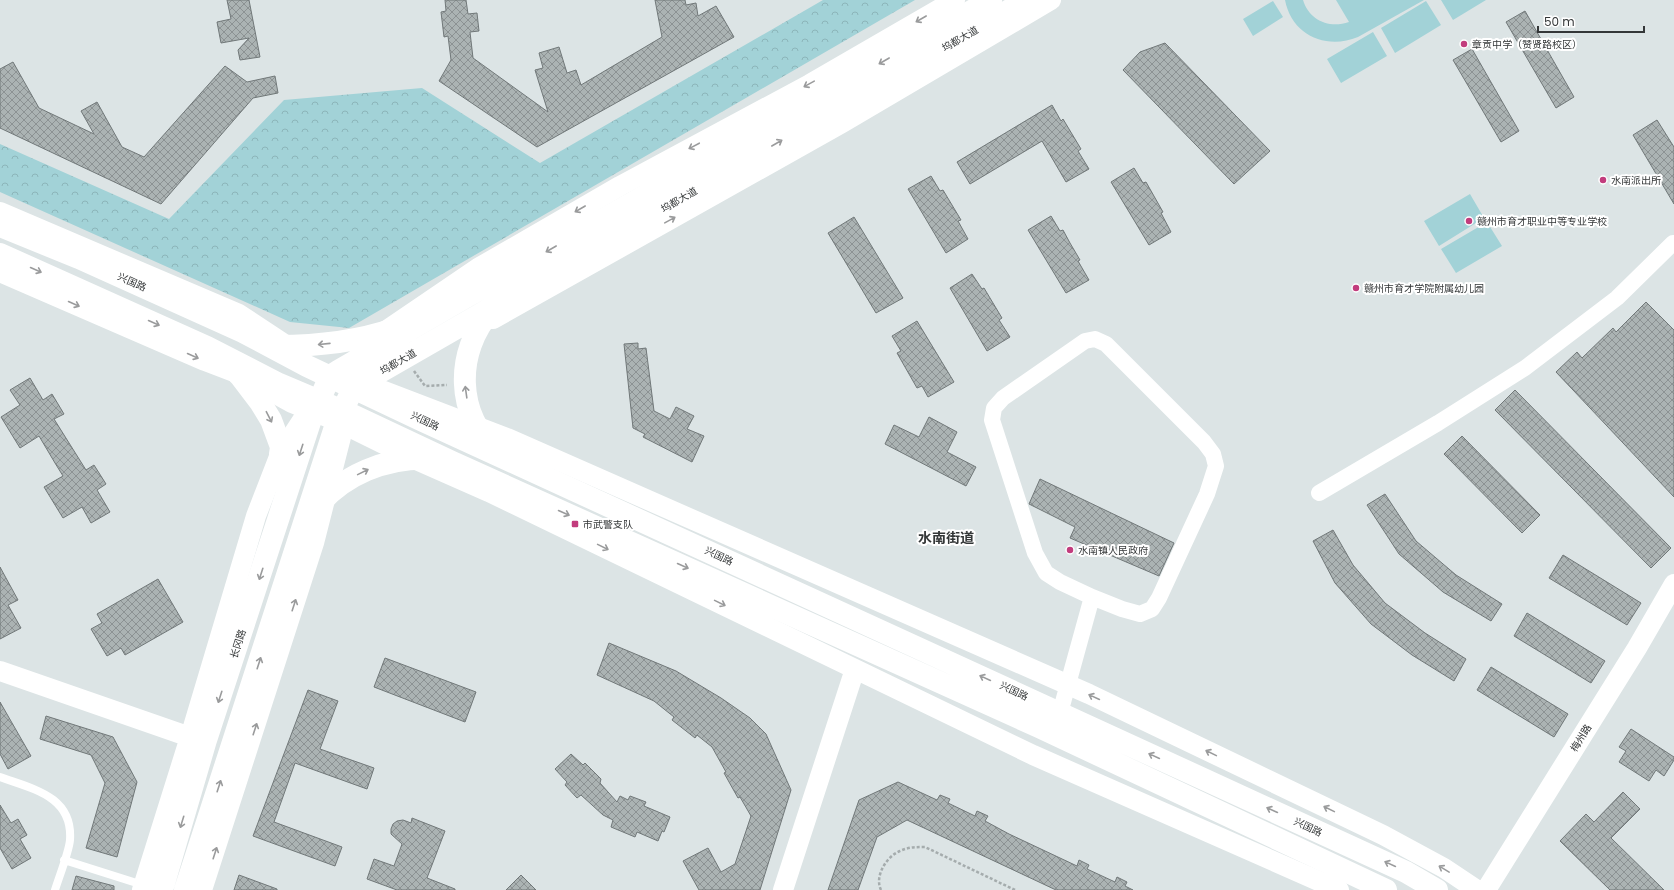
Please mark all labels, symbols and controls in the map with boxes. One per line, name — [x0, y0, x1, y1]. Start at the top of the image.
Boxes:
scale bar — [1538, 8, 1644, 34]
text: 50 m — [1544, 13, 1575, 30]
one-way arrow — [915, 16, 927, 24]
street label: 坞都大道 — [939, 23, 981, 55]
place label: 章贡中学（赞贤路校区） — [1472, 37, 1582, 52]
marker: 章贡中学（赞贤路校区） — [1459, 39, 1469, 49]
one-way arrow — [878, 57, 890, 65]
one-way arrow — [803, 81, 815, 89]
one-way arrow — [771, 139, 783, 147]
one-way arrow — [688, 143, 700, 150]
place label: 水南派出所 — [1611, 173, 1661, 188]
marker: 水南派出所 — [1598, 175, 1608, 185]
street label: 坞都大道 — [658, 184, 700, 216]
one-way arrow — [575, 205, 586, 213]
place label: 赣州市育才职业中等专业学校 — [1477, 214, 1607, 229]
one-way arrow — [664, 216, 676, 223]
marker: 赣州市育才职业中等专业学校 — [1464, 216, 1474, 226]
one-way arrow — [545, 245, 557, 253]
one-way arrow — [29, 267, 41, 274]
street label: 兴国路 — [115, 269, 149, 295]
place label: 赣州市育才学院附属幼儿园 — [1364, 281, 1484, 296]
marker: 赣州市育才学院附属幼儿园 — [1351, 283, 1361, 293]
one-way arrow — [68, 301, 80, 309]
one-way arrow — [148, 320, 160, 327]
one-way arrow — [318, 341, 331, 348]
street label: 坞都大道 — [377, 346, 419, 378]
one-way arrow — [187, 353, 199, 361]
one-way arrow — [462, 386, 470, 399]
street label: 兴国路 — [408, 408, 442, 434]
one-way arrow — [266, 411, 273, 423]
one-way arrow — [297, 444, 305, 456]
one-way arrow — [357, 468, 369, 475]
one-way arrow — [558, 509, 570, 517]
place label: 市武警支队 — [583, 517, 633, 532]
marker: 市武警支队 — [570, 519, 580, 529]
district label: 水南街道 — [918, 528, 974, 548]
street label: 兴国路 — [702, 543, 736, 569]
place label: 水南镇人民政府 — [1078, 543, 1148, 558]
one-way arrow — [596, 544, 608, 551]
marker: 水南镇人民政府 — [1065, 545, 1075, 555]
one-way arrow — [677, 563, 689, 570]
one-way arrow — [257, 567, 264, 580]
one-way arrow — [291, 599, 298, 612]
one-way arrow — [713, 600, 725, 607]
street label: 长冈路 — [226, 627, 250, 661]
one-way arrow — [256, 656, 263, 669]
one-way arrow — [979, 674, 991, 681]
street label: 兴国路 — [997, 678, 1031, 704]
one-way arrow — [216, 691, 224, 703]
one-way arrow — [1088, 693, 1100, 700]
street label: 梅州路 — [1567, 721, 1595, 755]
one-way arrow — [252, 723, 259, 736]
one-way arrow — [1206, 749, 1218, 756]
one-way arrow — [1148, 752, 1160, 759]
one-way arrow — [216, 780, 223, 793]
one-way arrow — [1323, 805, 1335, 812]
one-way arrow — [1266, 806, 1278, 813]
street label: 兴国路 — [1291, 814, 1325, 840]
one-way arrow — [178, 815, 185, 828]
one-way arrow — [211, 847, 219, 859]
one-way arrow — [1385, 860, 1397, 867]
one-way arrow — [1438, 864, 1450, 872]

